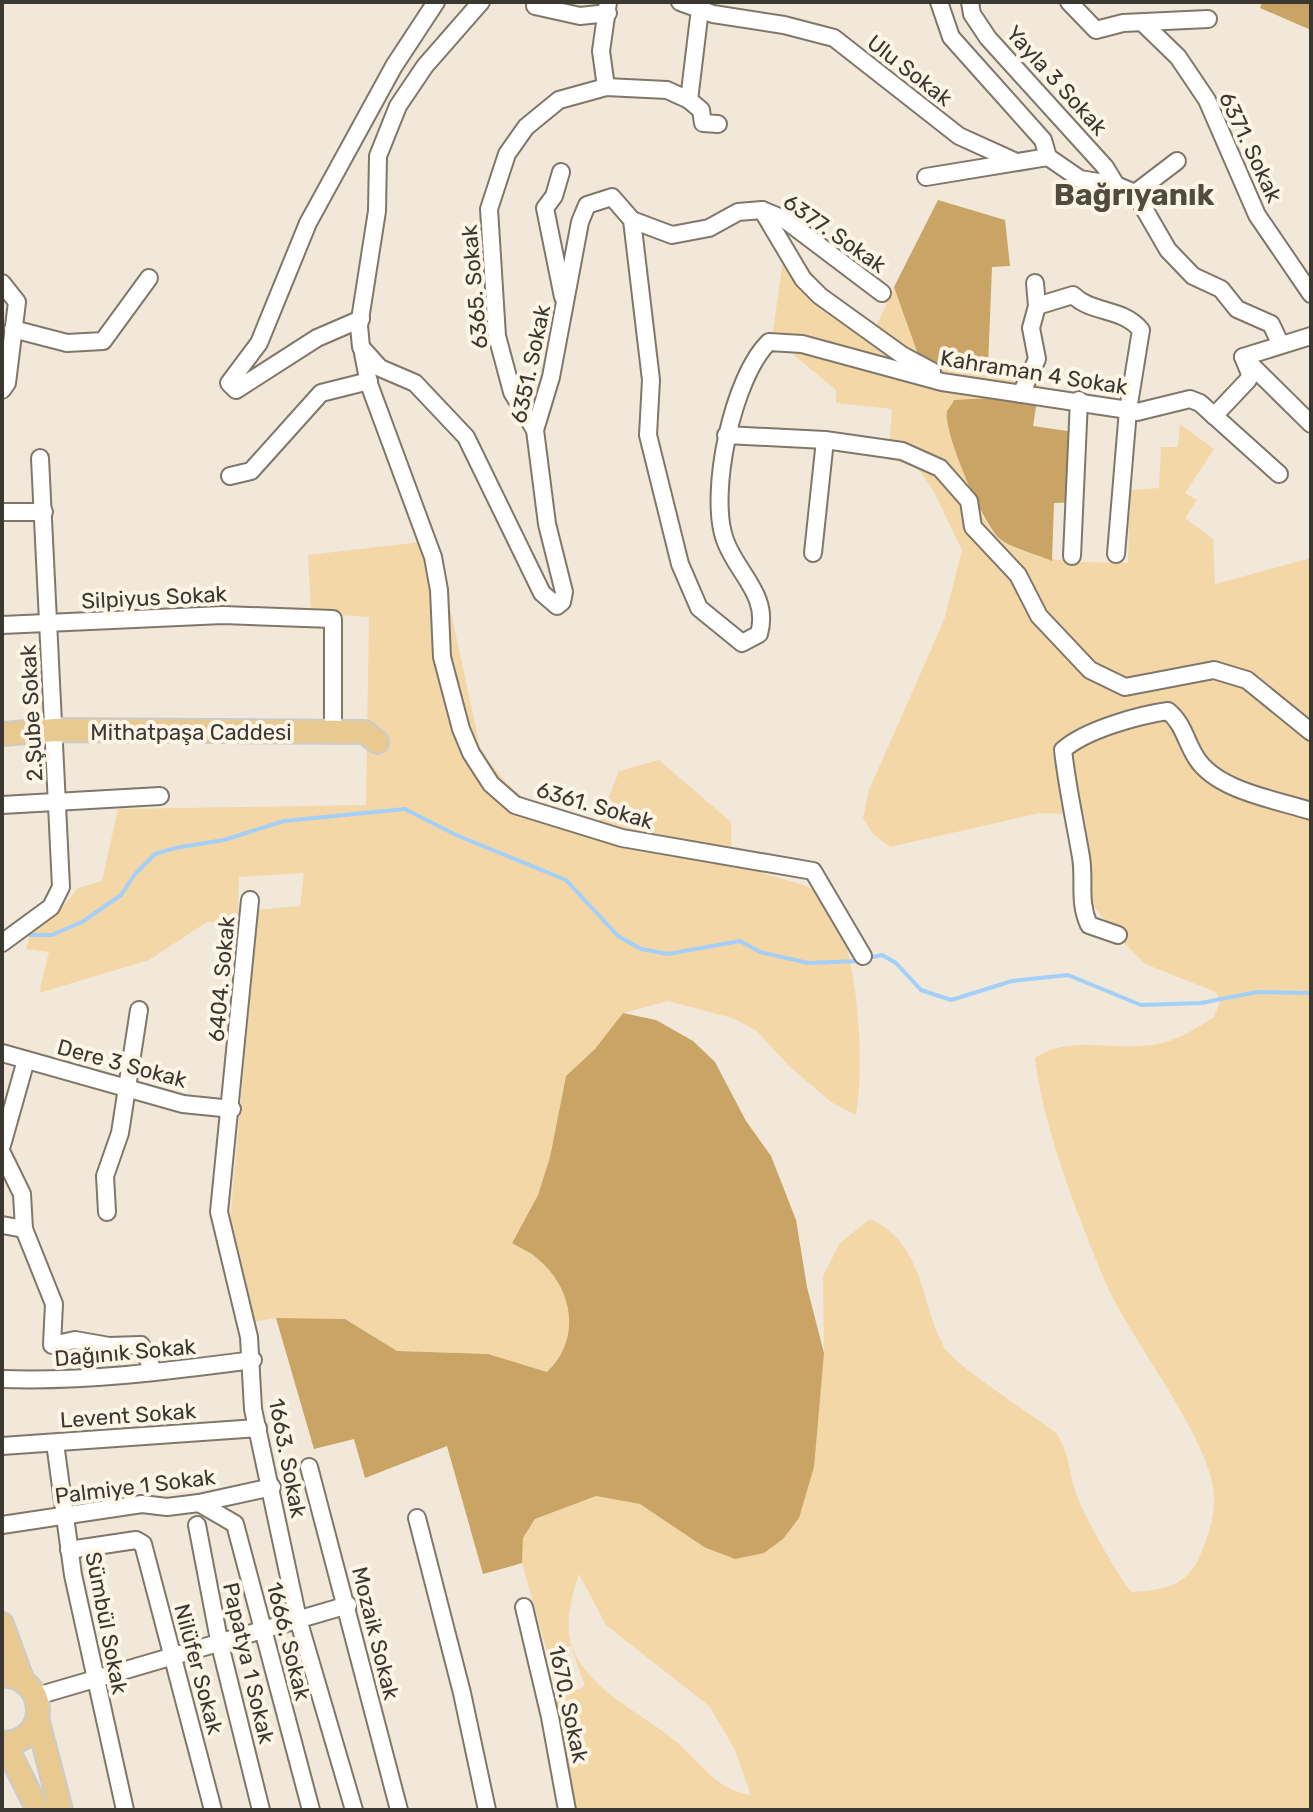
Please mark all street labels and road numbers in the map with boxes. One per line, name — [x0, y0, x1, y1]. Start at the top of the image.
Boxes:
street label: Yayla 3 Sokak — [1000, 20, 1113, 141]
street label: Ulu Sokak — [862, 29, 958, 112]
street label: 6371. Sokak — [1213, 88, 1288, 207]
street label: 6377. Sokak — [778, 188, 892, 279]
street label: 6365. Sokak — [456, 223, 493, 350]
street label: 6351. Sokak — [505, 302, 556, 426]
street label: Kahraman 4 Sokak — [938, 344, 1130, 401]
street label: Silpiyus Sokak — [81, 580, 228, 615]
street label: 2.Şube Sokak — [14, 643, 49, 782]
street label: Mithatpaşa Caddesi — [90, 719, 292, 746]
street label: 6361. Sokak — [533, 776, 657, 835]
street label: 6404. Sokak — [203, 914, 240, 1043]
street label: Dere 3 Sokak — [54, 1033, 190, 1094]
street label: Dağınık Sokak — [53, 1333, 198, 1372]
street label: 1663. Sokak — [263, 1396, 312, 1521]
street label: Levent Sokak — [59, 1397, 198, 1434]
street label: Palmiye 1 Sokak — [53, 1463, 217, 1510]
street label: Sümbül Sokak — [79, 1550, 134, 1697]
street label: Mozaik Sokak — [346, 1564, 405, 1703]
street label: 1666. Sokak — [261, 1579, 316, 1704]
street label: Papatya 1 Sokak — [217, 1580, 280, 1747]
street label: Nilüfer Sokak — [168, 1601, 229, 1738]
street label: 1670. Sokak — [543, 1643, 594, 1766]

